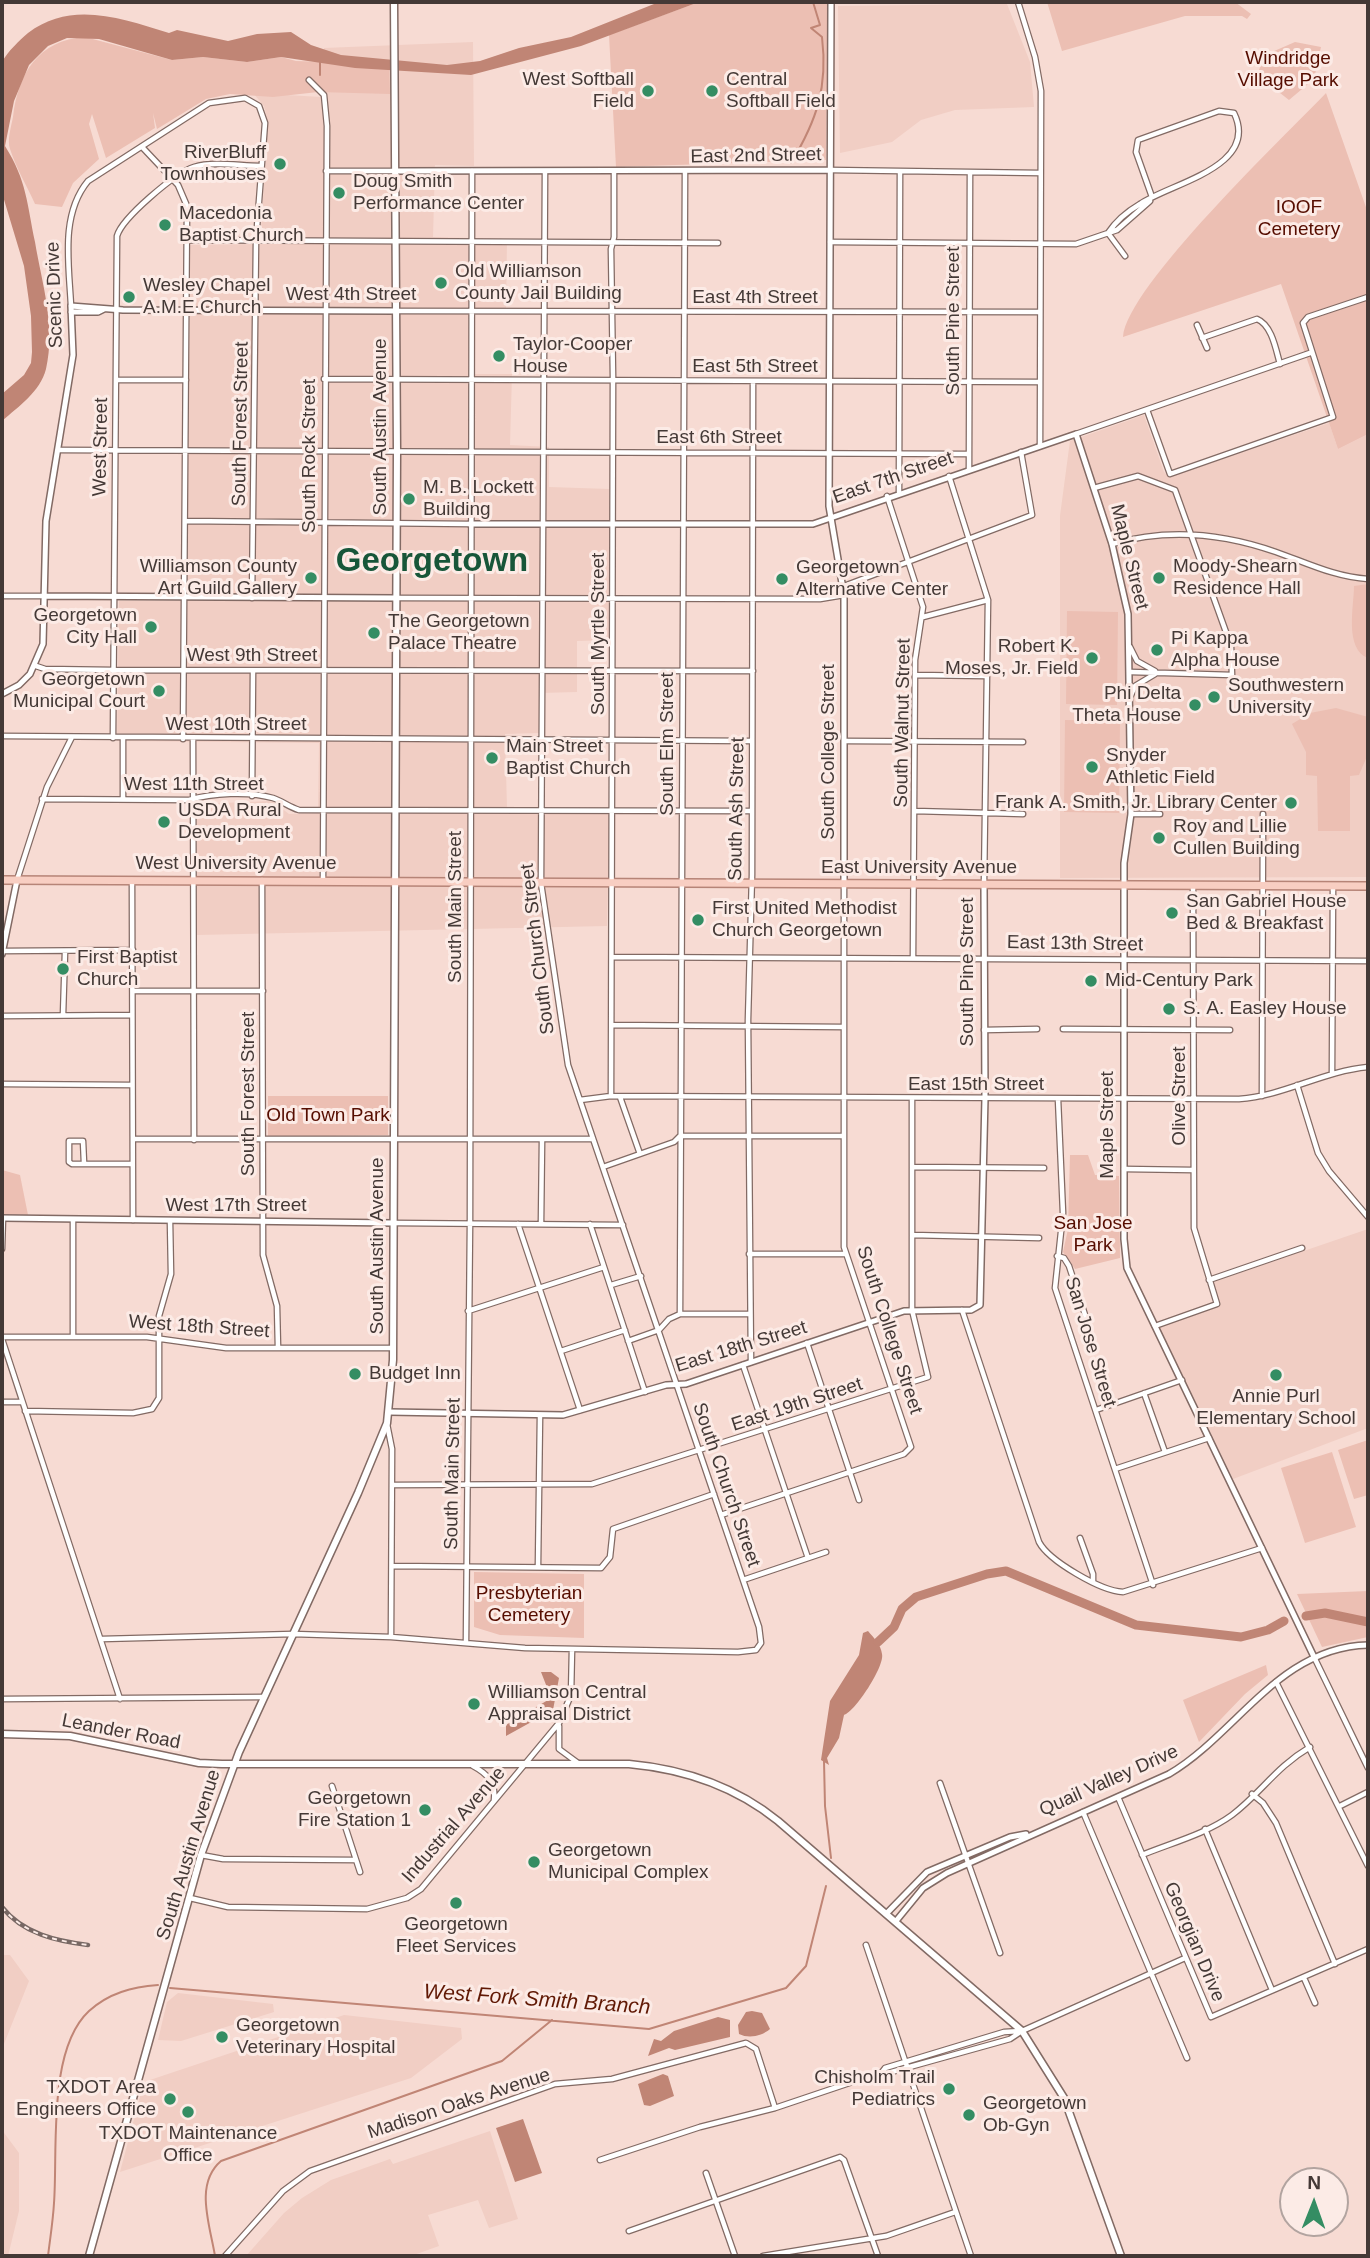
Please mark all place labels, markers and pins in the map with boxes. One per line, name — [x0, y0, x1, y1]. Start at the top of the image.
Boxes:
place label: West Softball Field — [522, 69, 634, 113]
place label: Central Softball Field — [726, 69, 836, 113]
marker: West Softball Field — [640, 83, 656, 99]
marker: Central Softball Field — [704, 83, 720, 99]
place label: RiverBluff Townhouses — [160, 142, 266, 186]
marker: RiverBluff Townhouses — [272, 156, 288, 172]
place label: Doug Smith Performance Center — [353, 171, 524, 215]
marker: Doug Smith Performance Center — [331, 185, 347, 201]
place label: Macedonia Baptist Church — [179, 203, 304, 247]
marker: Macedonia Baptist Church — [157, 217, 173, 233]
place label: Old Williamson County Jail Building — [455, 261, 622, 305]
place label: Wesley Chapel A.M.E Church — [143, 275, 270, 319]
marker: Old Williamson County Jail Building — [433, 275, 449, 291]
marker: Wesley Chapel A.M.E Church — [121, 289, 137, 305]
place label: Taylor-Cooper House — [513, 334, 632, 378]
marker: Taylor-Cooper House — [491, 348, 507, 364]
place label: M. B. Lockett Building — [423, 477, 534, 521]
marker: M. B. Lockett Building — [401, 491, 417, 507]
place label: Williamson County Art Guild Gallery — [140, 556, 297, 600]
place label: Moody-Shearn Residence Hall — [1173, 556, 1301, 600]
place label: Georgetown Alternative Center — [796, 557, 948, 601]
marker: Williamson County Art Guild Gallery — [303, 570, 319, 586]
marker: Moody-Shearn Residence Hall — [1151, 570, 1167, 586]
marker: Georgetown Alternative Center — [774, 571, 790, 587]
place label: Georgetown City Hall — [33, 605, 137, 649]
place label: The Georgetown Palace Theatre — [388, 611, 530, 655]
marker: Georgetown City Hall — [143, 619, 159, 635]
marker: The Georgetown Palace Theatre — [366, 625, 382, 641]
place label: Pi Kappa Alpha House — [1171, 628, 1280, 672]
place label: Robert K. Moses, Jr. Field — [945, 636, 1078, 680]
marker: Pi Kappa Alpha House — [1149, 642, 1165, 658]
marker: Robert K. Moses, Jr. Field — [1084, 650, 1100, 666]
place label: Georgetown Municipal Court — [13, 669, 145, 713]
place label: Southwestern University — [1228, 675, 1344, 719]
marker: Georgetown Municipal Court — [151, 683, 167, 699]
place label: Phi Delta Theta House — [1072, 683, 1181, 727]
marker: Southwestern University — [1206, 689, 1222, 705]
marker: Phi Delta Theta House — [1187, 697, 1203, 713]
place label: Main Street Baptist Church — [506, 736, 631, 780]
place label: Snyder Athletic Field — [1106, 745, 1215, 789]
marker: Main Street Baptist Church — [484, 750, 500, 766]
marker: Snyder Athletic Field — [1084, 759, 1100, 775]
place label: Frank A. Smith, Jr. Library Center — [995, 792, 1277, 814]
marker: Frank A. Smith, Jr. Library Center — [1283, 795, 1299, 811]
place label: USDA Rural Development — [178, 800, 290, 844]
marker: USDA Rural Development — [156, 814, 172, 830]
place label: Roy and Lillie Cullen Building — [1173, 816, 1300, 860]
marker: Roy and Lillie Cullen Building — [1151, 830, 1167, 846]
place label: San Gabriel House Bed & Breakfast — [1186, 891, 1347, 935]
place label: First United Methodist Church Georgetown — [712, 898, 897, 942]
marker: San Gabriel House Bed & Breakfast — [1164, 905, 1180, 921]
marker: First United Methodist Church Georgetown — [690, 912, 706, 928]
place label: First Baptist Church — [77, 947, 177, 991]
marker: First Baptist Church — [55, 961, 71, 977]
place label: Mid-Century Park — [1105, 970, 1253, 992]
marker: Mid-Century Park — [1083, 973, 1099, 989]
place label: S. A. Easley House — [1183, 998, 1347, 1020]
marker: S. A. Easley House — [1161, 1001, 1177, 1017]
place label: Budget Inn — [369, 1363, 461, 1385]
marker: Budget Inn — [347, 1366, 363, 1382]
marker: Annie Purl Elementary School — [1268, 1367, 1284, 1383]
place label: Annie Purl Elementary School — [1196, 1386, 1356, 1430]
place label: Williamson Central Appraisal District — [488, 1682, 646, 1726]
marker: Williamson Central Appraisal District — [466, 1696, 482, 1712]
place label: Georgetown Fire Station 1 — [298, 1788, 411, 1832]
marker: Georgetown Fire Station 1 — [417, 1802, 433, 1818]
place label: Georgetown Municipal Complex — [548, 1840, 709, 1884]
marker: Georgetown Municipal Complex — [526, 1854, 542, 1870]
marker: Georgetown Fleet Services — [448, 1895, 464, 1911]
place label: Georgetown Fleet Services — [396, 1914, 516, 1958]
place label: Georgetown Veterinary Hospital — [236, 2015, 395, 2059]
marker: Georgetown Veterinary Hospital — [214, 2029, 230, 2045]
place label: Chisholm Trail Pediatrics — [814, 2067, 935, 2111]
place label: TXDOT Area Engineers Office — [16, 2077, 156, 2121]
marker: Chisholm Trail Pediatrics — [941, 2081, 957, 2097]
marker: TXDOT Area Engineers Office — [162, 2091, 178, 2107]
place label: Georgetown Ob-Gyn — [983, 2093, 1087, 2137]
marker: TXDOT Maintenance Office — [180, 2104, 196, 2120]
marker: Georgetown Ob-Gyn — [961, 2107, 977, 2123]
place label: TXDOT Maintenance Office — [99, 2123, 277, 2167]

